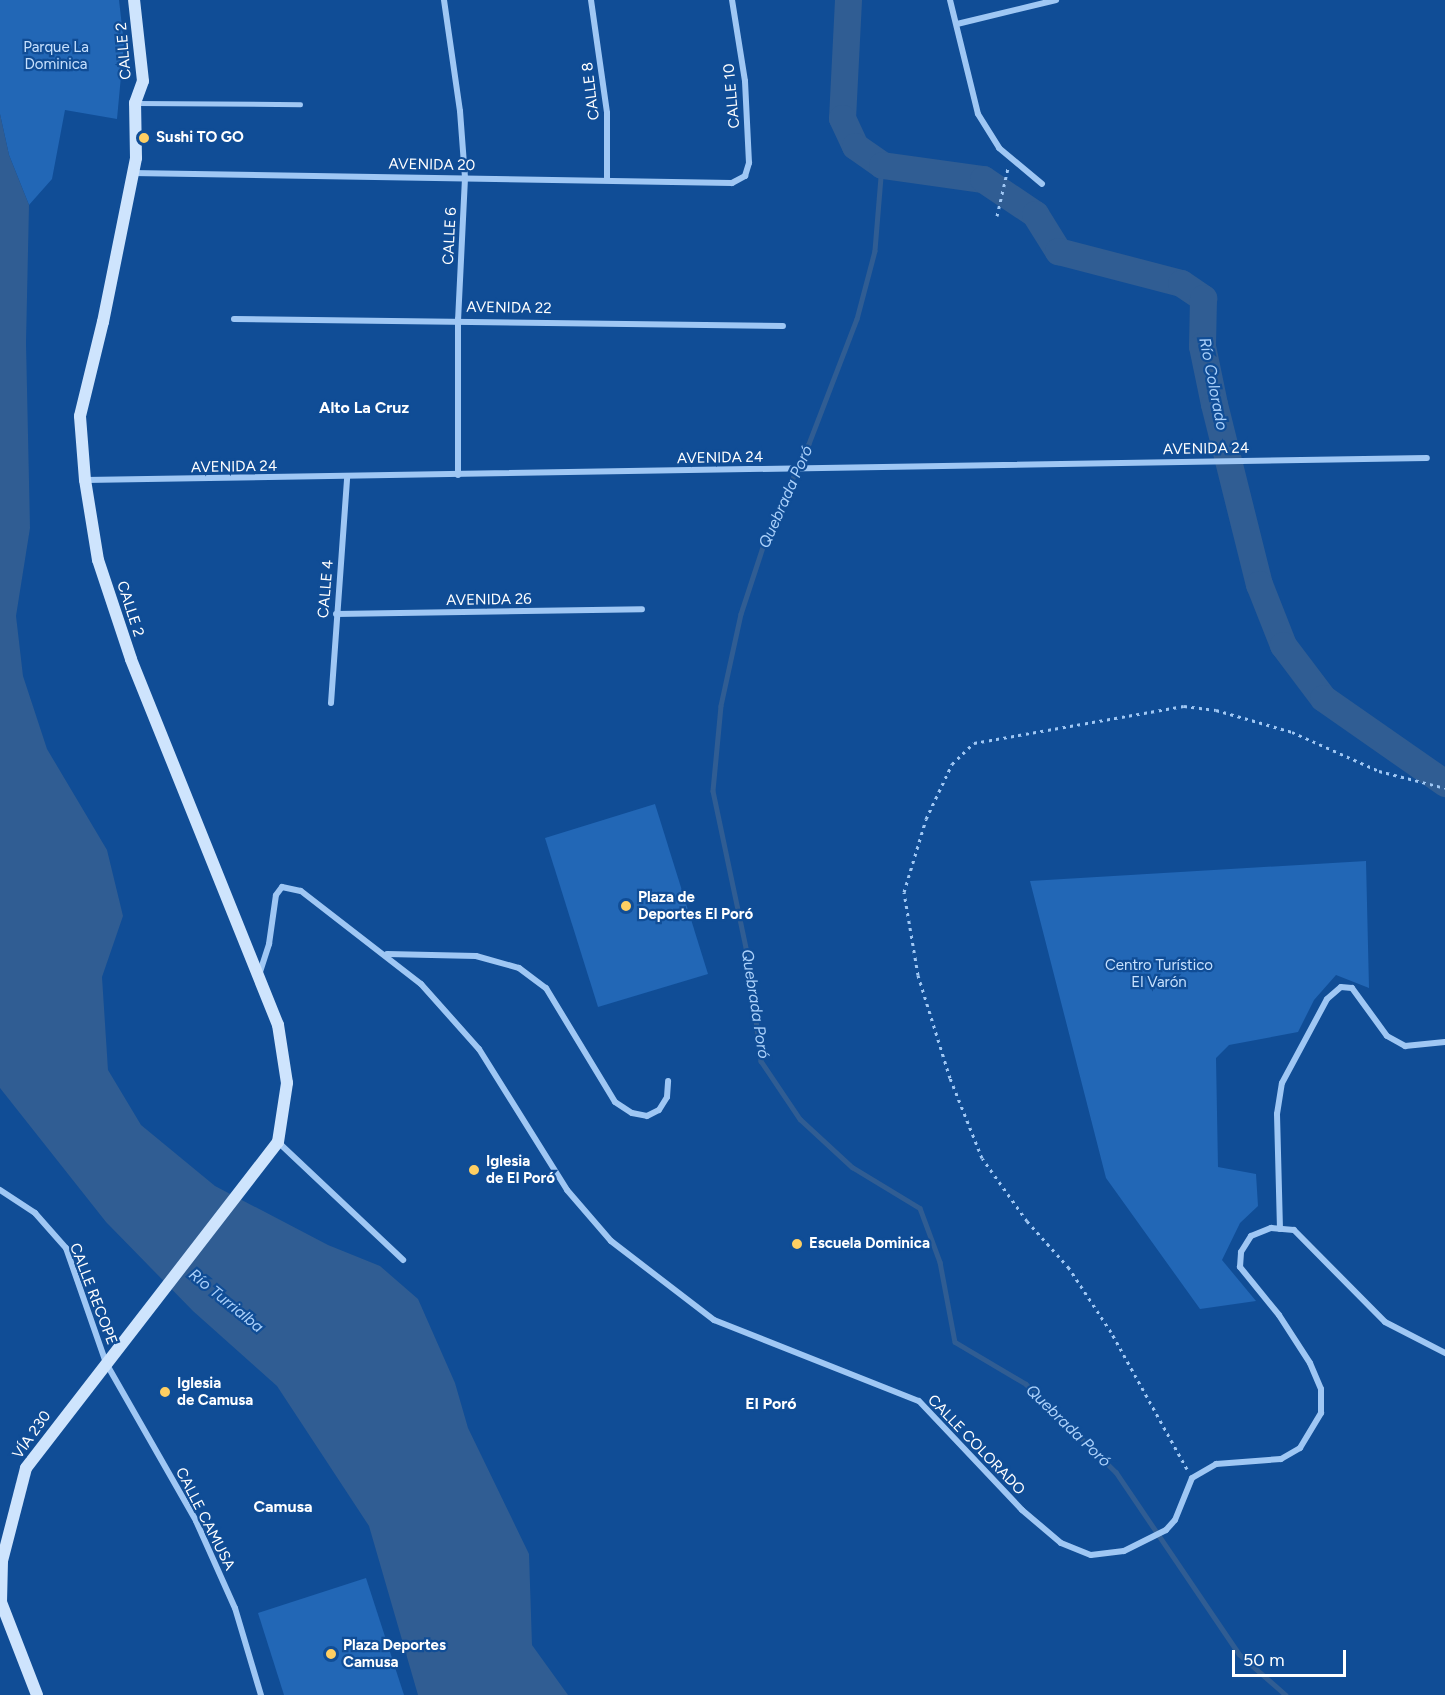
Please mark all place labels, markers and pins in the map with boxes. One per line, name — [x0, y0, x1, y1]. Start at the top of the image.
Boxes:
place label: Sushi TO GO — [156, 129, 244, 147]
marker: Sushi TO GO — [137, 131, 151, 145]
place label: Plaza de Deportes El Poró — [638, 888, 753, 923]
marker: Plaza de Deportes El Poró — [619, 899, 633, 913]
place label: Iglesia de El Poró — [486, 1152, 555, 1187]
marker: Iglesia de El Poró — [467, 1163, 481, 1177]
place label: Escuela Dominica — [809, 1235, 930, 1253]
marker: Escuela Dominica — [790, 1237, 804, 1251]
place label: Iglesia de Camusa — [177, 1374, 253, 1409]
marker: Iglesia de Camusa — [158, 1385, 172, 1399]
place label: Plaza Deportes Camusa — [343, 1636, 446, 1671]
marker: Plaza Deportes Camusa — [324, 1647, 338, 1661]

